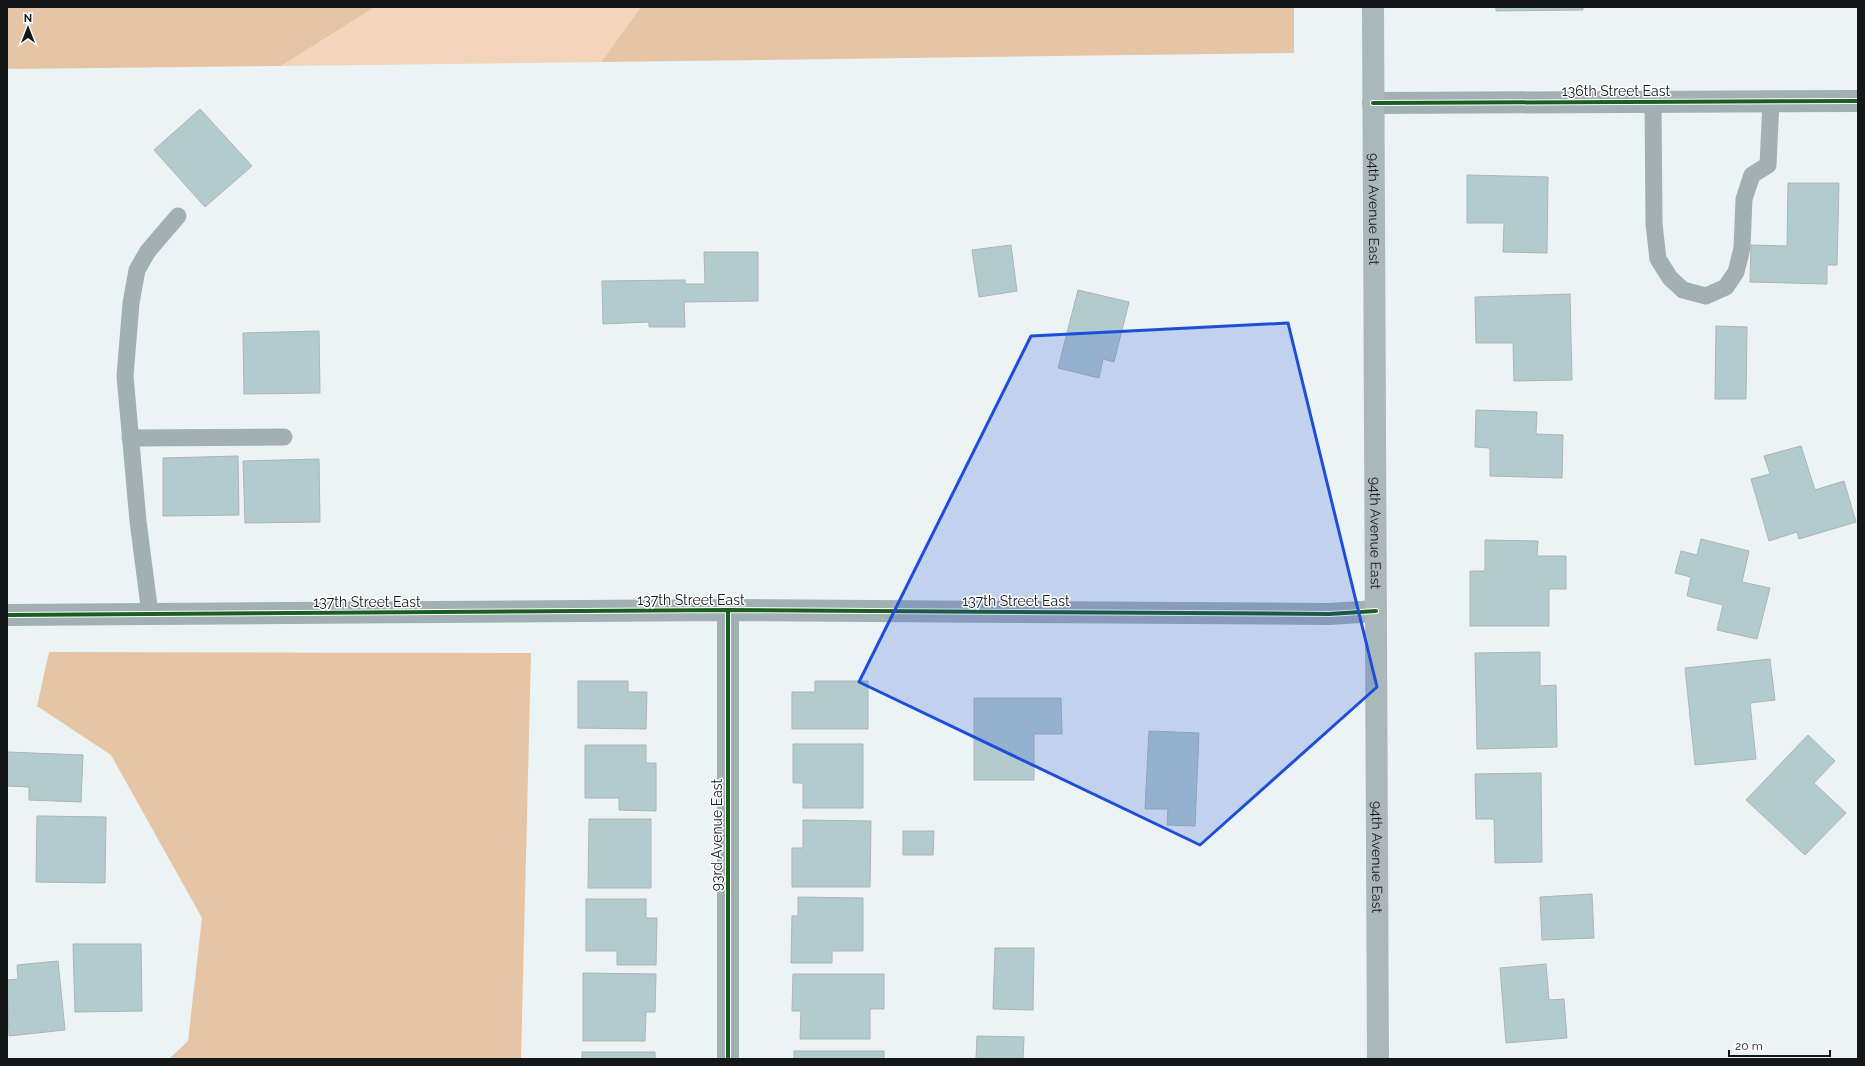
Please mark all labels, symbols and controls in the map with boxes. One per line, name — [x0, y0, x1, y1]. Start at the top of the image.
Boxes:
north arrow — [8, 8, 48, 48]
text: N — [24, 12, 32, 25]
street label: 136th Street East — [1562, 83, 1670, 99]
street label: 94th Avenue East — [1366, 153, 1382, 265]
street label: 94th Avenue East — [1367, 477, 1384, 589]
street label: 137th Street East — [637, 592, 745, 608]
street label: 137th Street East — [962, 593, 1070, 609]
street label: 137th Street East — [313, 594, 421, 610]
street label: 93rd Avenue East — [709, 778, 725, 891]
street label: 94th Avenue East — [1369, 801, 1385, 913]
scale bar — [1729, 1032, 1830, 1058]
text: 20 m — [1735, 1039, 1763, 1053]

